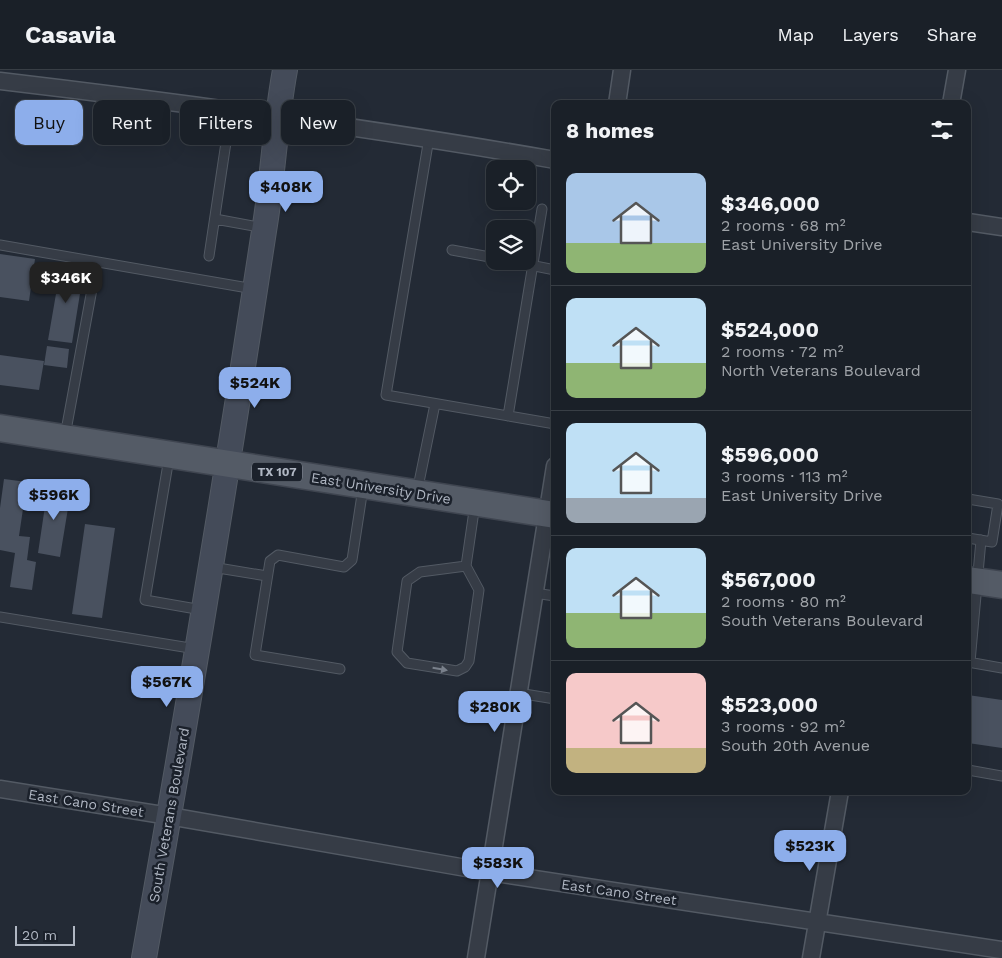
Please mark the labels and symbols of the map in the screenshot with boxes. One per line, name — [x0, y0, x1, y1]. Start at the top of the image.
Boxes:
pin: $408K — [251, 170, 321, 213]
pin: $346K — [31, 262, 101, 304]
pin: $524K — [220, 366, 290, 409]
road number: TX 107 — [252, 462, 302, 482]
street label: East University Drive — [310, 469, 452, 507]
pin: $596K — [19, 478, 89, 521]
one-way arrow — [432, 665, 448, 673]
pin: $567K — [132, 666, 202, 708]
pin: $280K — [460, 690, 530, 733]
street label: South Veterans Boulevard — [146, 726, 192, 904]
street label: East Cano Street — [27, 786, 145, 820]
pin: $523K — [775, 830, 845, 872]
pin: $583K — [463, 846, 533, 889]
street label: East Cano Street — [560, 876, 678, 908]
scale bar — [15, 923, 75, 946]

